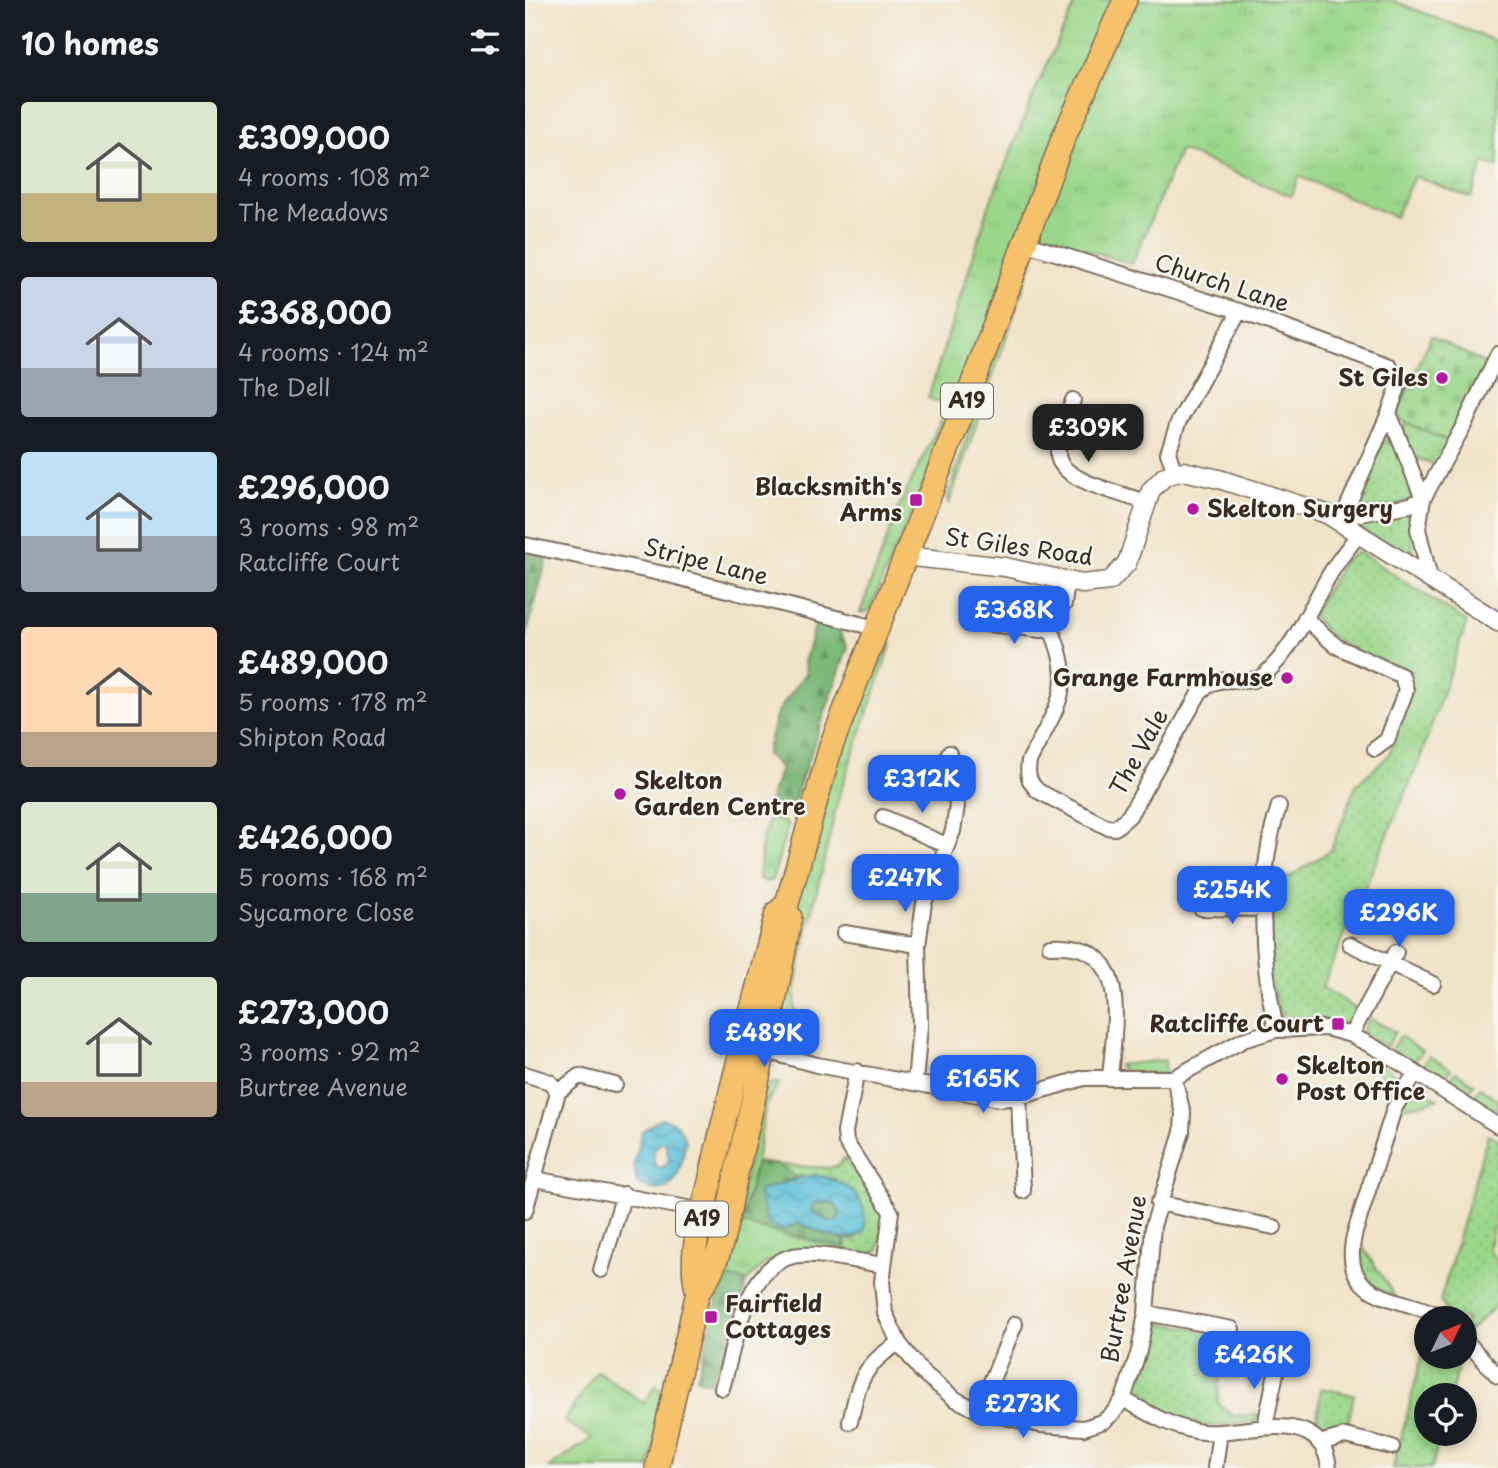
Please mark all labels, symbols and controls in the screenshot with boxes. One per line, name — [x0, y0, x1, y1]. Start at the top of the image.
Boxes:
text: 10 homes — [21, 20, 159, 65]
icon: filters — [466, 23, 504, 61]
text: £309,000 — [238, 114, 390, 159]
icon: home — [77, 130, 161, 214]
text: 4 rooms · 108 m² — [238, 159, 431, 194]
text: The Meadows — [238, 194, 388, 229]
street label: Church Lane — [1150, 243, 1294, 320]
text: £368,000 — [238, 289, 392, 334]
icon: home — [77, 305, 161, 389]
text: 4 rooms · 124 m² — [238, 334, 429, 369]
place label: St Giles — [1338, 359, 1428, 394]
text: The Dell — [238, 369, 330, 404]
marker: St Giles — [1434, 370, 1450, 386]
road number: A19 — [941, 384, 993, 418]
pin: £309K — [1039, 405, 1137, 464]
text: £309K — [1049, 409, 1127, 444]
text: £296,000 — [238, 464, 390, 509]
place label: Blacksmith's Arms — [755, 468, 902, 529]
icon: home — [77, 480, 161, 564]
place label: Skelton Surgery — [1207, 490, 1393, 525]
marker: Blacksmith's Arms — [908, 492, 924, 508]
marker: Skelton Surgery — [1185, 501, 1201, 517]
text: 3 rooms · 98 m² — [238, 509, 419, 544]
street label: St Giles Road — [943, 518, 1095, 573]
street label: Stripe Lane — [640, 528, 772, 593]
text: Ratcliffe Court — [238, 544, 400, 579]
pin: £368K — [965, 586, 1063, 646]
text: £368K — [974, 591, 1054, 626]
text: £489,000 — [238, 639, 388, 684]
icon: home — [77, 655, 161, 739]
place label: Grange Farmhouse — [1053, 659, 1273, 694]
marker: Grange Farmhouse — [1279, 670, 1295, 686]
text: 5 rooms · 178 m² — [238, 684, 428, 719]
street label: The Vale — [1099, 701, 1176, 801]
text: Shipton Road — [238, 719, 386, 754]
pin: £312K — [873, 756, 971, 815]
text: £312K — [884, 760, 960, 795]
place label: Skelton Garden Centre — [634, 762, 806, 823]
marker: Skelton Garden Centre — [612, 786, 628, 802]
text: £426,000 — [238, 814, 393, 859]
icon: home — [77, 830, 161, 914]
pin: £247K — [856, 855, 954, 914]
text: 5 rooms · 168 m² — [238, 859, 428, 894]
text: £247K — [868, 859, 942, 894]
pin: £254K — [1183, 866, 1281, 926]
text: £254K — [1193, 871, 1271, 906]
pin: £296K — [1350, 890, 1448, 949]
text: Sycamore Close — [238, 894, 415, 929]
text: £296K — [1360, 894, 1438, 929]
text: £273,000 — [238, 989, 389, 1034]
icon: home — [77, 1005, 161, 1089]
place label: Ratcliffe Court — [1149, 1005, 1324, 1040]
pin: £489K — [715, 1010, 813, 1069]
text: £489K — [725, 1014, 803, 1049]
marker: Ratcliffe Court — [1330, 1016, 1346, 1032]
text: 3 rooms · 92 m² — [238, 1034, 421, 1069]
place label: Skelton Post Office — [1296, 1047, 1426, 1108]
pin: £165K — [934, 1056, 1032, 1115]
text: £165K — [946, 1060, 1020, 1095]
text: Burtree Avenue — [238, 1069, 408, 1104]
marker: Skelton Post Office — [1274, 1071, 1290, 1087]
street label: Burtree Avenue — [1091, 1192, 1154, 1365]
road number: A19 — [676, 1202, 728, 1236]
place label: Fairfield Cottages — [725, 1285, 831, 1346]
north arrow — [1414, 1306, 1477, 1368]
map controls — [1414, 1306, 1477, 1446]
marker: Fairfield Cottages — [703, 1309, 719, 1325]
pin: £426K — [1205, 1332, 1303, 1391]
text: £426K — [1214, 1336, 1294, 1371]
pin: £273K — [974, 1380, 1072, 1440]
button: locate — [1414, 1383, 1477, 1446]
text: £273K — [985, 1385, 1061, 1420]

